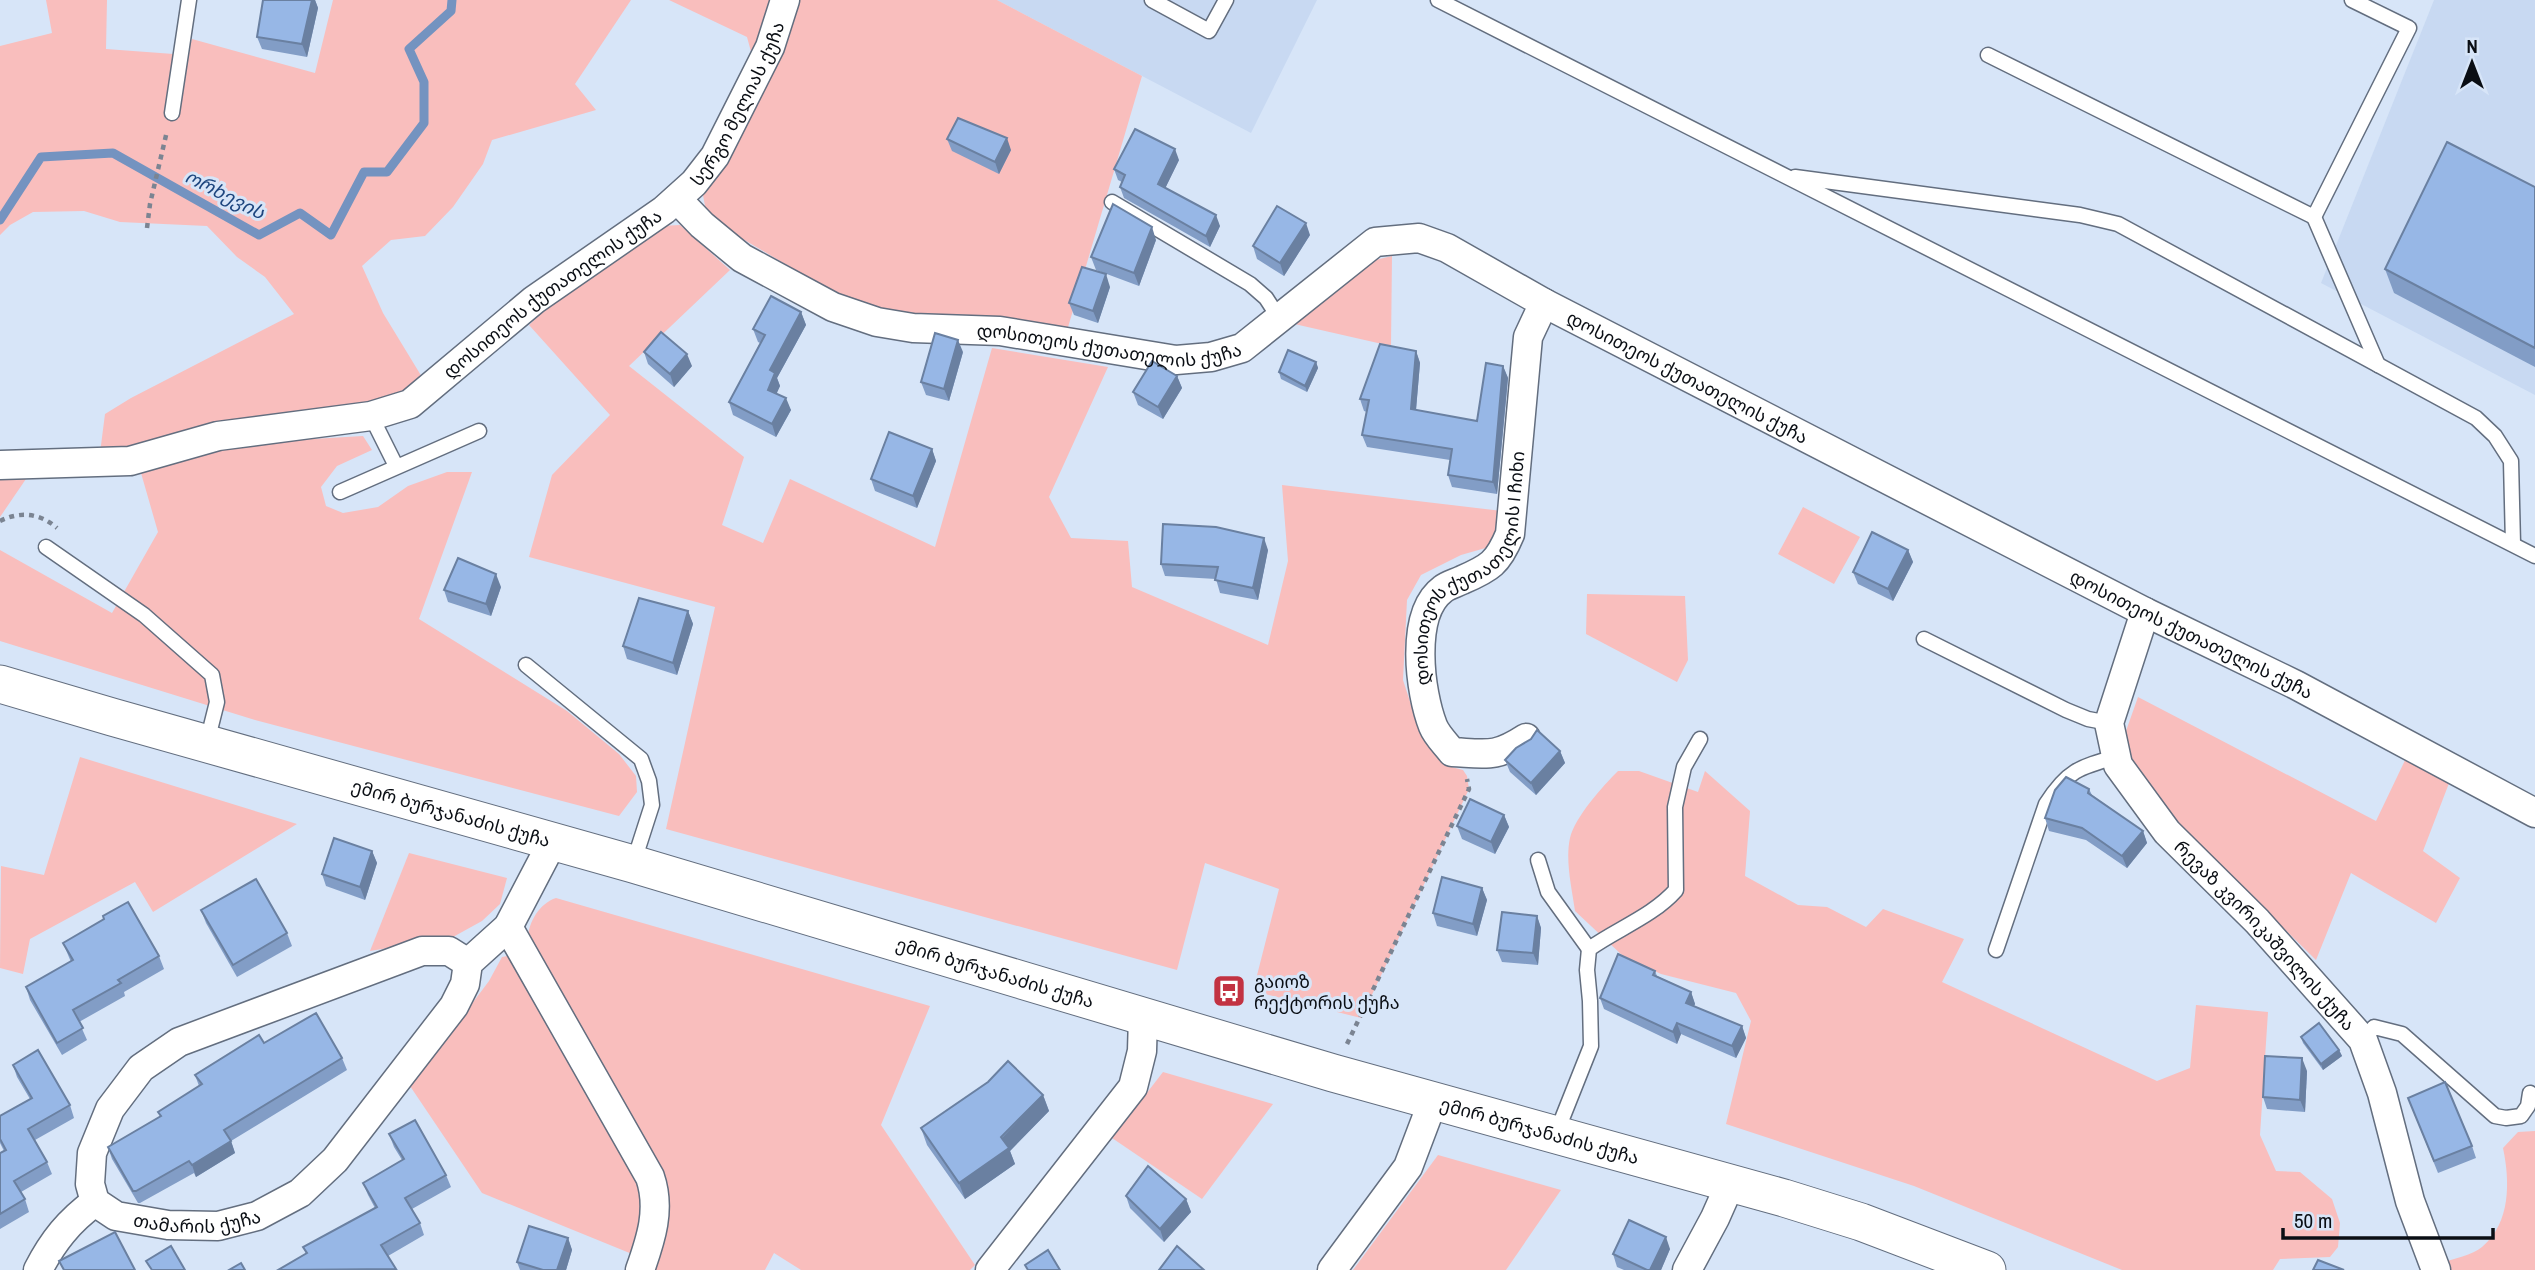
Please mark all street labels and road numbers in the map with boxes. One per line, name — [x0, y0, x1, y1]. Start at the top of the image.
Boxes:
street label: სერგო მელიას ქუჩა — [684, 18, 790, 191]
street label: დოსითეოს ქუთათელის ქუჩა — [438, 203, 666, 384]
street label: დოსითეოს ქუთათელის ქუჩა — [1563, 304, 1812, 449]
street label: დოსითეოს ქუთათელის ქუჩა — [976, 318, 1244, 373]
street label: დოსითეოს ქუთათელის I ჩიხი — [1408, 450, 1530, 687]
street label: დოსითეოს ქუთათელის ქუჩა — [2066, 563, 2318, 704]
street label: ემირ ბურჯანაძის ქუჩა — [349, 773, 553, 853]
street label: რევაზ კვირიკაშვილის ქუჩა — [2169, 834, 2361, 1036]
street label: ემირ ბურჯანაძის ქუჩა — [893, 931, 1097, 1013]
street label: ემირ ბურჯანაძის ქუჩა — [1437, 1091, 1642, 1170]
street label: თამარის ქუჩა — [131, 1203, 263, 1239]

